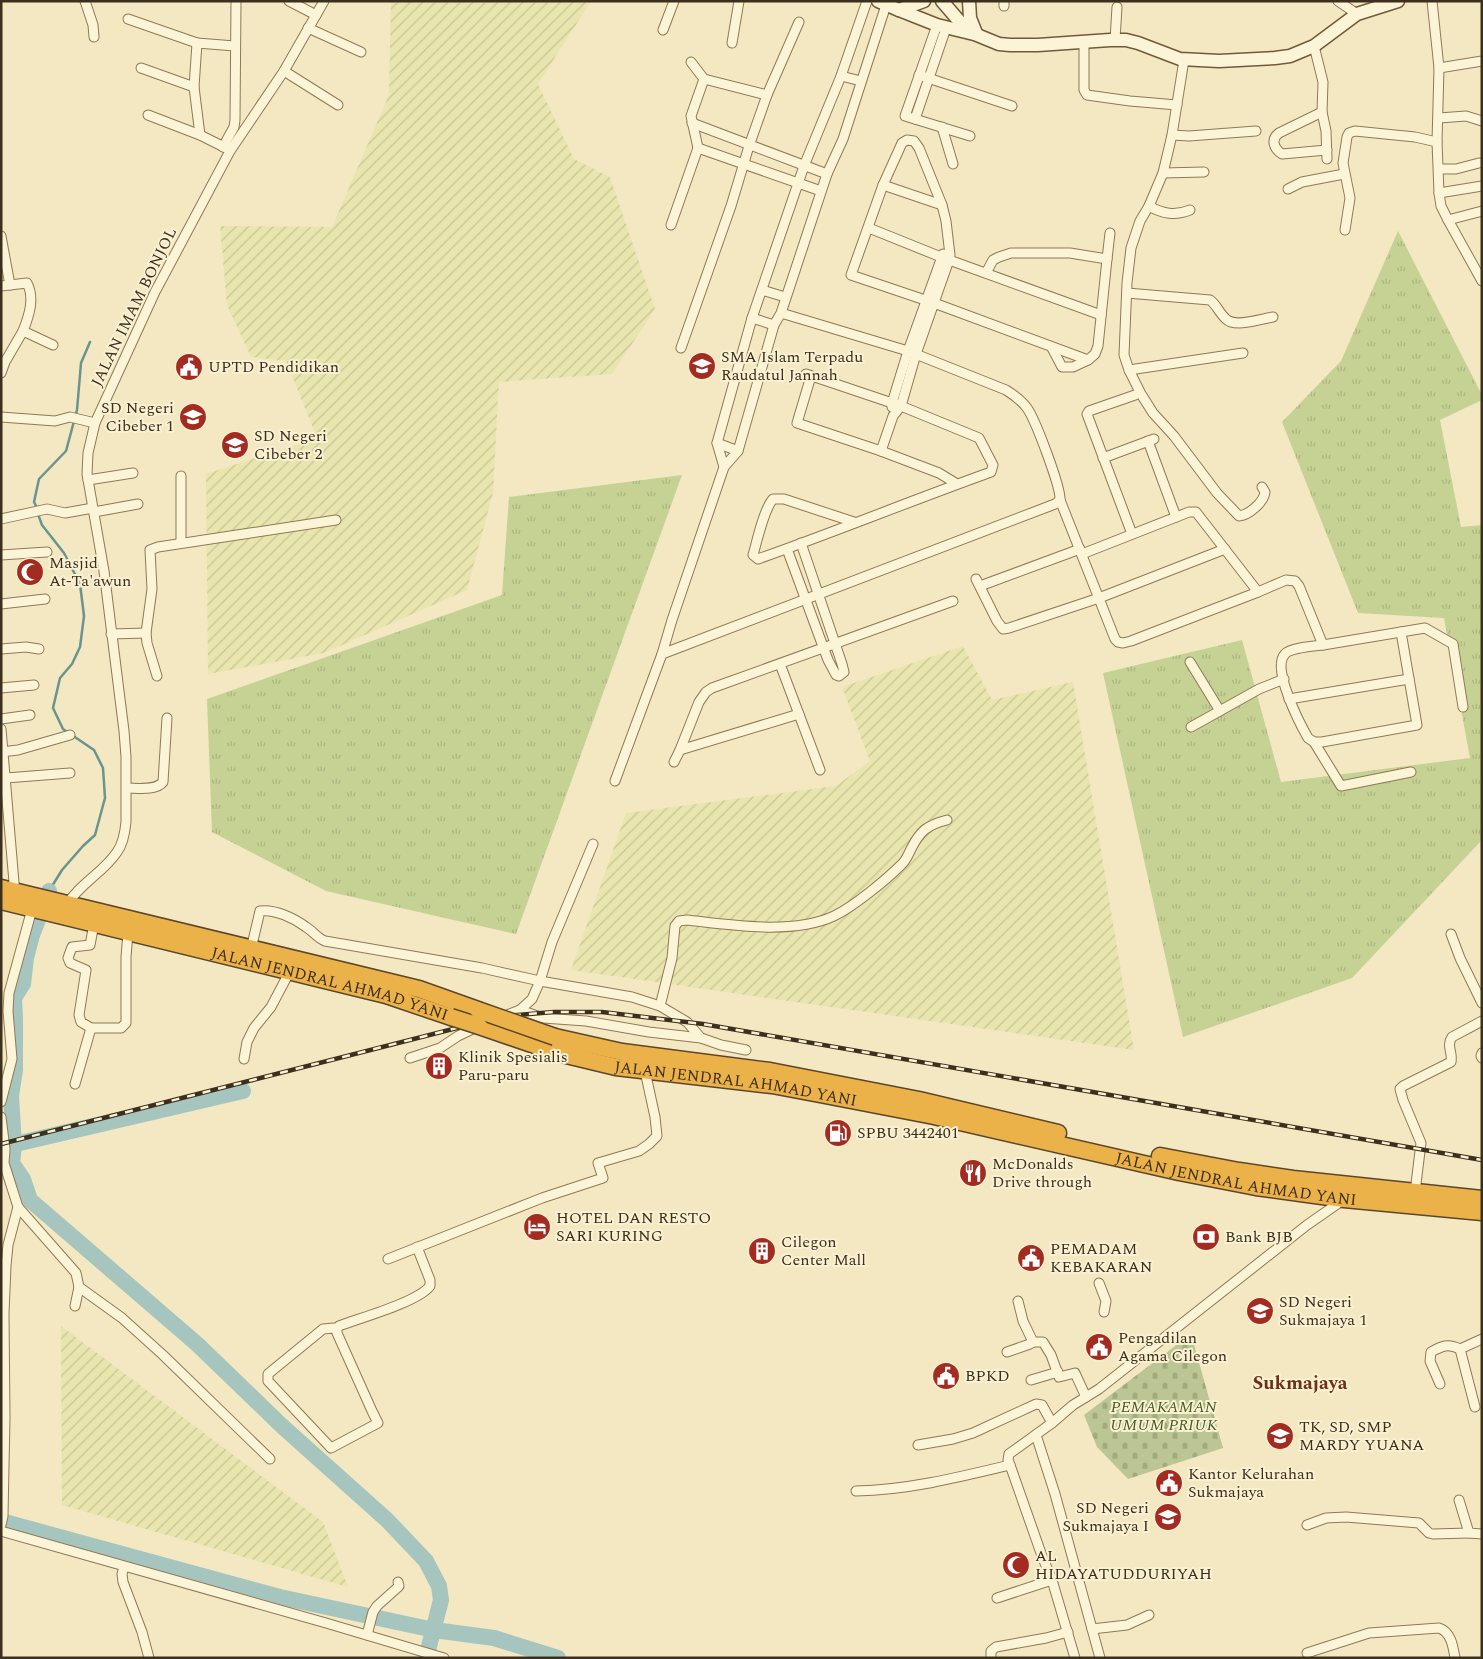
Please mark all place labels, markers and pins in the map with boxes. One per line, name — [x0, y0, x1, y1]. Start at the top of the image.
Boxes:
place label: SMA Islam Terpadu Raudatul Jannah — [721, 345, 863, 387]
school or university icon: SMA Islam Terpadu Raudatul Jannah — [687, 351, 717, 381]
public building icon: UPTD Pendidikan — [174, 352, 204, 382]
place label: UPTD Pendidikan — [208, 355, 339, 379]
place label: SD Negeri Cibeber 1 — [101, 396, 174, 438]
school or university icon: SD Negeri Cibeber 1 — [178, 402, 208, 432]
place label: SD Negeri Cibeber 2 — [254, 424, 327, 466]
school or university icon: SD Negeri Cibeber 2 — [220, 430, 250, 460]
place label: Masjid At-Ta'awun — [49, 551, 131, 593]
mosque icon: Masjid At-Ta'awun — [15, 557, 45, 587]
place label: Klinik Spesialis Paru-paru — [458, 1045, 568, 1087]
building icon: Klinik Spesialis Paru-paru — [424, 1051, 454, 1081]
fuel station icon: SPBU 3442401 — [823, 1118, 853, 1148]
place label: SPBU 3442401 — [857, 1121, 959, 1145]
place label: McDonalds Drive through — [992, 1152, 1092, 1194]
restaurant icon: McDonalds Drive through — [958, 1158, 988, 1188]
place label: HOTEL DAN RESTO SARI KURING — [556, 1206, 711, 1248]
hotel icon: HOTEL DAN RESTO SARI KURING — [522, 1212, 552, 1242]
bank icon: Bank BJB — [1191, 1222, 1221, 1252]
place label: Bank BJB — [1225, 1225, 1293, 1249]
place label: Cilegon Center Mall — [781, 1230, 866, 1272]
building icon: Cilegon Center Mall — [747, 1236, 777, 1266]
place label: PEMADAM KEBAKARAN — [1050, 1237, 1153, 1279]
public building icon: PEMADAM KEBAKARAN — [1016, 1243, 1046, 1273]
place label: SD Negeri Sukmajaya 1 — [1279, 1290, 1367, 1332]
school or university icon: SD Negeri Sukmajaya 1 — [1245, 1296, 1275, 1326]
place label: Pengadilan Agama Cilegon — [1118, 1326, 1227, 1368]
public building icon: Pengadilan Agama Cilegon — [1084, 1332, 1114, 1362]
public building icon: BPKD — [931, 1361, 961, 1391]
place label: BPKD — [965, 1364, 1010, 1388]
place label: TK, SD, SMP MARDY YUANA — [1299, 1415, 1424, 1457]
school or university icon: TK, SD, SMP MARDY YUANA — [1265, 1421, 1295, 1451]
place label: Kantor Kelurahan Sukmajaya — [1188, 1462, 1314, 1504]
public building icon: Kantor Kelurahan Sukmajaya — [1154, 1468, 1184, 1498]
place label: SD Negeri Sukmajaya I — [1063, 1496, 1149, 1538]
school or university icon: SD Negeri Sukmajaya I — [1153, 1502, 1183, 1532]
place label: AL HIDAYATUDDURIYAH — [1035, 1544, 1212, 1586]
mosque icon: AL HIDAYATUDDURIYAH — [1001, 1550, 1031, 1580]

